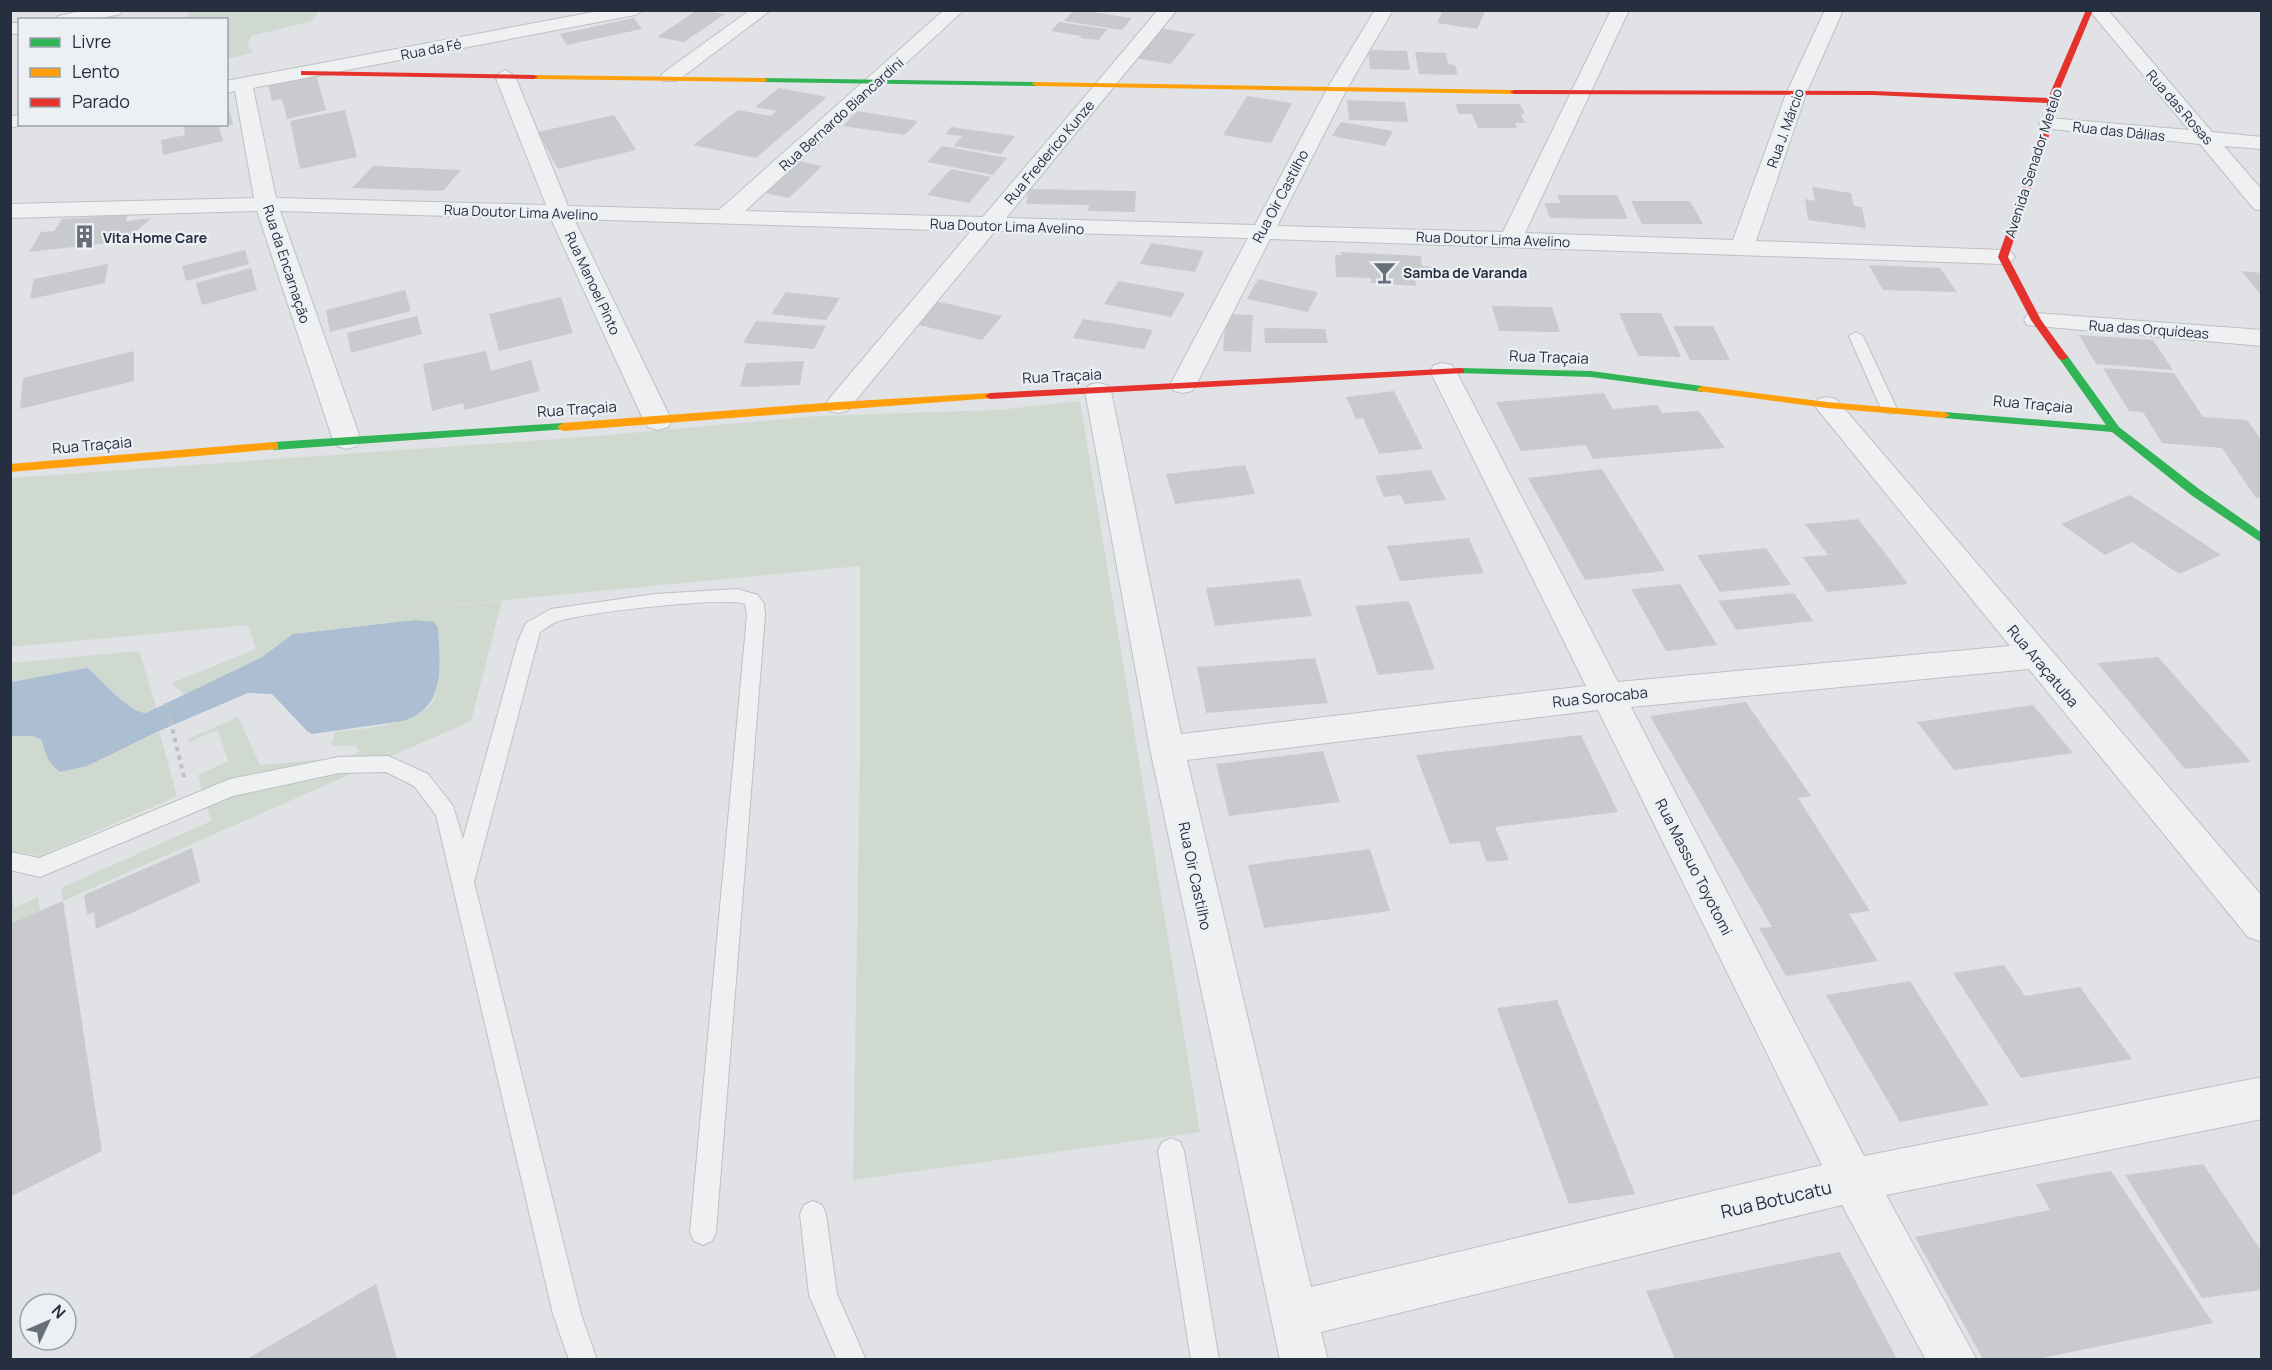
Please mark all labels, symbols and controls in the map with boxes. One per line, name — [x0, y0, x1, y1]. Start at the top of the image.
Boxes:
legend — [18, 18, 228, 126]
text: Livre — [72, 29, 111, 53]
street label: Rua da Fé — [399, 34, 463, 64]
street label: Rua Bernardo Biancardini — [775, 53, 907, 175]
text: Lento — [72, 59, 120, 83]
street label: Rua das Rosas — [2142, 65, 2218, 149]
street label: Rua J. Márcio — [1762, 86, 1808, 170]
street label: Avenida Senador Metelo — [2000, 86, 2066, 240]
text: Parado — [72, 89, 130, 113]
street label: Rua Frederico Kunze — [1000, 96, 1098, 208]
street label: Rua das Dálias — [2072, 117, 2166, 145]
street label: Rua Oir Castilho — [1247, 146, 1313, 246]
street label: Rua Doutor Lima Avelino — [443, 200, 599, 224]
street label: Rua da Encarnação — [259, 202, 315, 326]
street label: Rua Doutor Lima Avelino — [929, 214, 1085, 238]
building icon: Vita Home Care — [72, 224, 98, 250]
street label: Rua Doutor Lima Avelino — [1415, 227, 1571, 251]
place label: Vita Home Care — [103, 228, 207, 247]
street label: Rua Manoel Pinto — [561, 228, 625, 338]
bar icon: Samba de Varanda — [1372, 259, 1398, 285]
place label: Samba de Varanda — [1403, 263, 1527, 282]
street label: Rua das Orquídeas — [2088, 315, 2210, 343]
street label: Rua Traçaia — [1509, 345, 1589, 369]
street label: Rua Traçaia — [1022, 363, 1102, 389]
street label: Rua Traçaia — [1992, 390, 2074, 418]
street label: Rua Traçaia — [536, 396, 618, 422]
street label: Rua Traçaia — [51, 431, 133, 459]
street label: Rua Araçatuba — [2002, 620, 2084, 712]
street label: Rua Sorocaba — [1551, 682, 1649, 712]
street label: Rua Massuo Toyotomi — [1650, 795, 1738, 939]
street label: Rua Oir Castilho — [1173, 820, 1217, 932]
street label: Rua Botucatu — [1718, 1175, 1834, 1223]
north arrow — [18, 1292, 78, 1352]
text: N — [47, 1300, 71, 1323]

